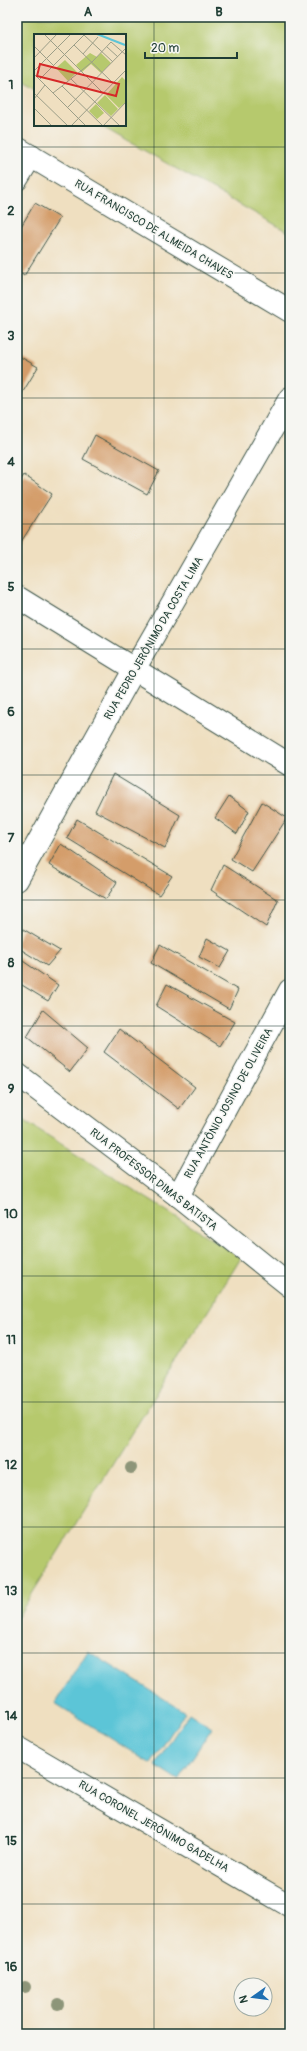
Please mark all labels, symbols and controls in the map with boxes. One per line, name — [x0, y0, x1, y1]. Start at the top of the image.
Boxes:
text: A — [84, 4, 93, 20]
text: B — [215, 4, 223, 20]
inset map — [34, 34, 126, 126]
scale bar — [145, 34, 237, 60]
text: 20 m — [151, 41, 180, 56]
text: 1 — [8, 77, 14, 93]
street label: RUA FRANCISCO DE ALMEIDA CHAVES — [72, 177, 235, 282]
text: 2 — [7, 203, 15, 219]
text: 3 — [7, 328, 15, 344]
text: 4 — [7, 454, 15, 470]
street label: RUA PEDRO JERÔNIMO DA COSTA LIMA — [101, 554, 206, 722]
text: 5 — [7, 579, 15, 595]
text: 6 — [7, 704, 15, 720]
text: 7 — [8, 830, 15, 846]
text: 8 — [8, 955, 15, 971]
street label: RUA ANTÔNIO JOSINO DE OLIVEIRA — [182, 1026, 275, 1181]
text: 9 — [8, 1081, 15, 1097]
street label: RUA PROFESSOR DIMAS BATISTA — [87, 1126, 220, 1233]
text: 10 — [4, 1206, 18, 1222]
text: 11 — [6, 1332, 16, 1348]
text: 12 — [5, 1457, 17, 1473]
text: 13 — [5, 1583, 17, 1599]
text: 14 — [5, 1708, 18, 1724]
street label: RUA CORONEL JERÔNIMO GADELHA — [76, 1778, 231, 1875]
text: 15 — [5, 1833, 17, 1849]
text: 16 — [5, 1959, 18, 1975]
north arrow — [233, 1977, 273, 2017]
text: N — [236, 1994, 251, 2004]

